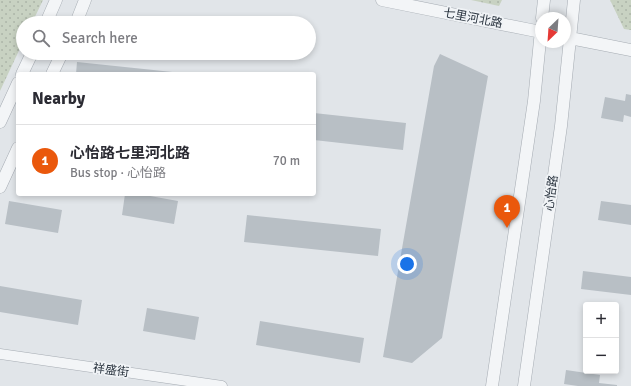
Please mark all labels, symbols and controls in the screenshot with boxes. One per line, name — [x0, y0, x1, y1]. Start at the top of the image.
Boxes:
street label: 七里河北路 — [442, 5, 504, 32]
north arrow — [535, 12, 571, 48]
search box — [16, 16, 316, 60]
icon: search — [30, 27, 52, 49]
text: Search here — [62, 29, 138, 47]
text: Nearby — [32, 88, 85, 109]
text: 心怡路七里河北路 — [70, 144, 190, 162]
text: 1 — [41, 153, 49, 169]
text: 70 m — [273, 153, 300, 169]
text: Bus stop · 心怡路 — [70, 165, 166, 181]
street label: 心怡路 — [542, 174, 561, 212]
pin: 1 — [494, 195, 520, 228]
your location — [397, 254, 417, 274]
map controls — [583, 302, 619, 374]
button: + — [583, 302, 619, 338]
button: − — [583, 338, 619, 374]
street label: 祥盛街 — [92, 361, 130, 380]

